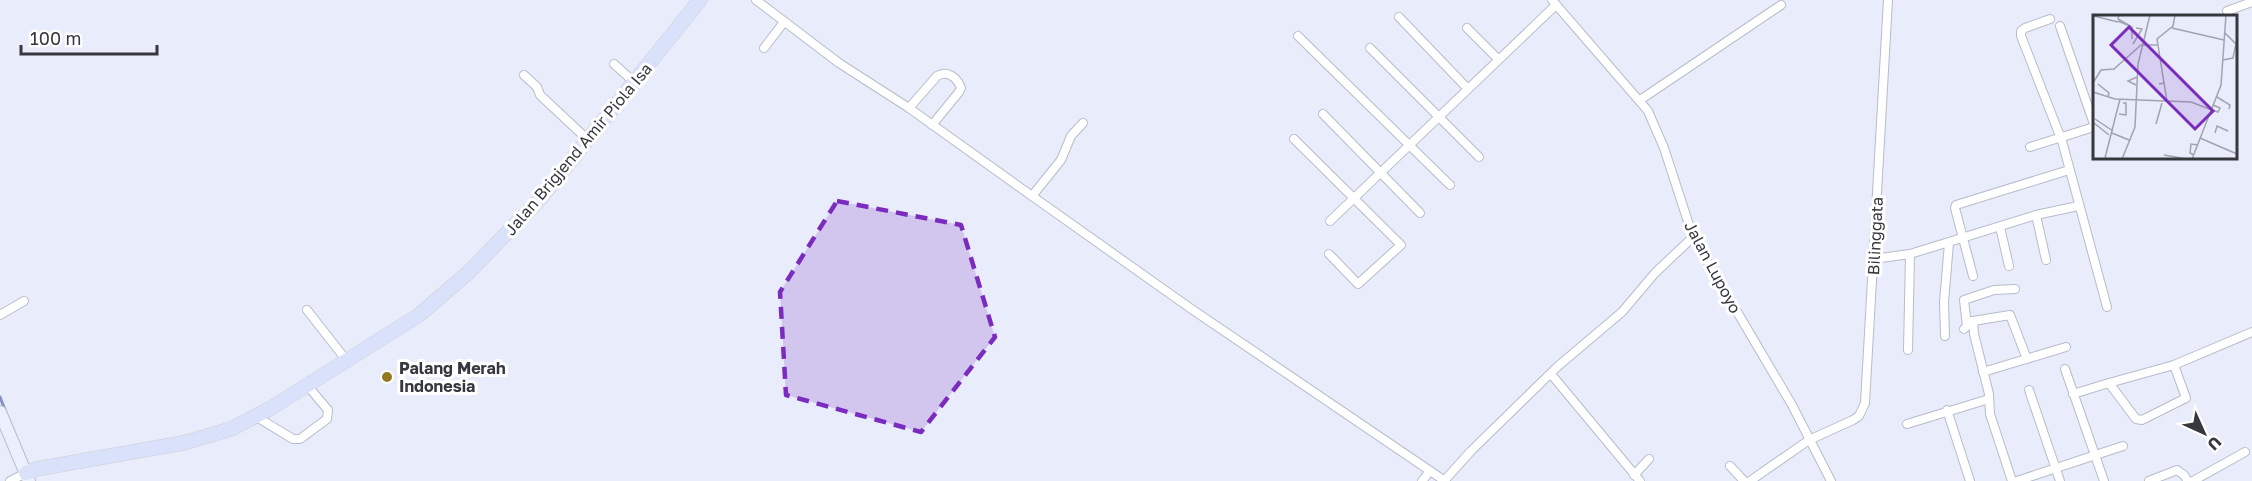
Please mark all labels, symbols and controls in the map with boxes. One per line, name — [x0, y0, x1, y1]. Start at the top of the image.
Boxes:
inset map — [2093, 15, 2237, 159]
scale bar — [21, 18, 158, 56]
text: 100 m — [30, 27, 81, 49]
street label: Jalan Brigjend Amir Piola Isa — [500, 59, 656, 239]
street label: Bilinggata — [1863, 196, 1887, 276]
street label: Jalan Lupoyo — [1680, 217, 1746, 317]
place label: Palang Merah Indonesia — [399, 358, 506, 396]
marker: Palang Merah Indonesia — [380, 370, 394, 384]
north arrow — [2174, 403, 2234, 463]
text: U — [2203, 432, 2226, 455]

